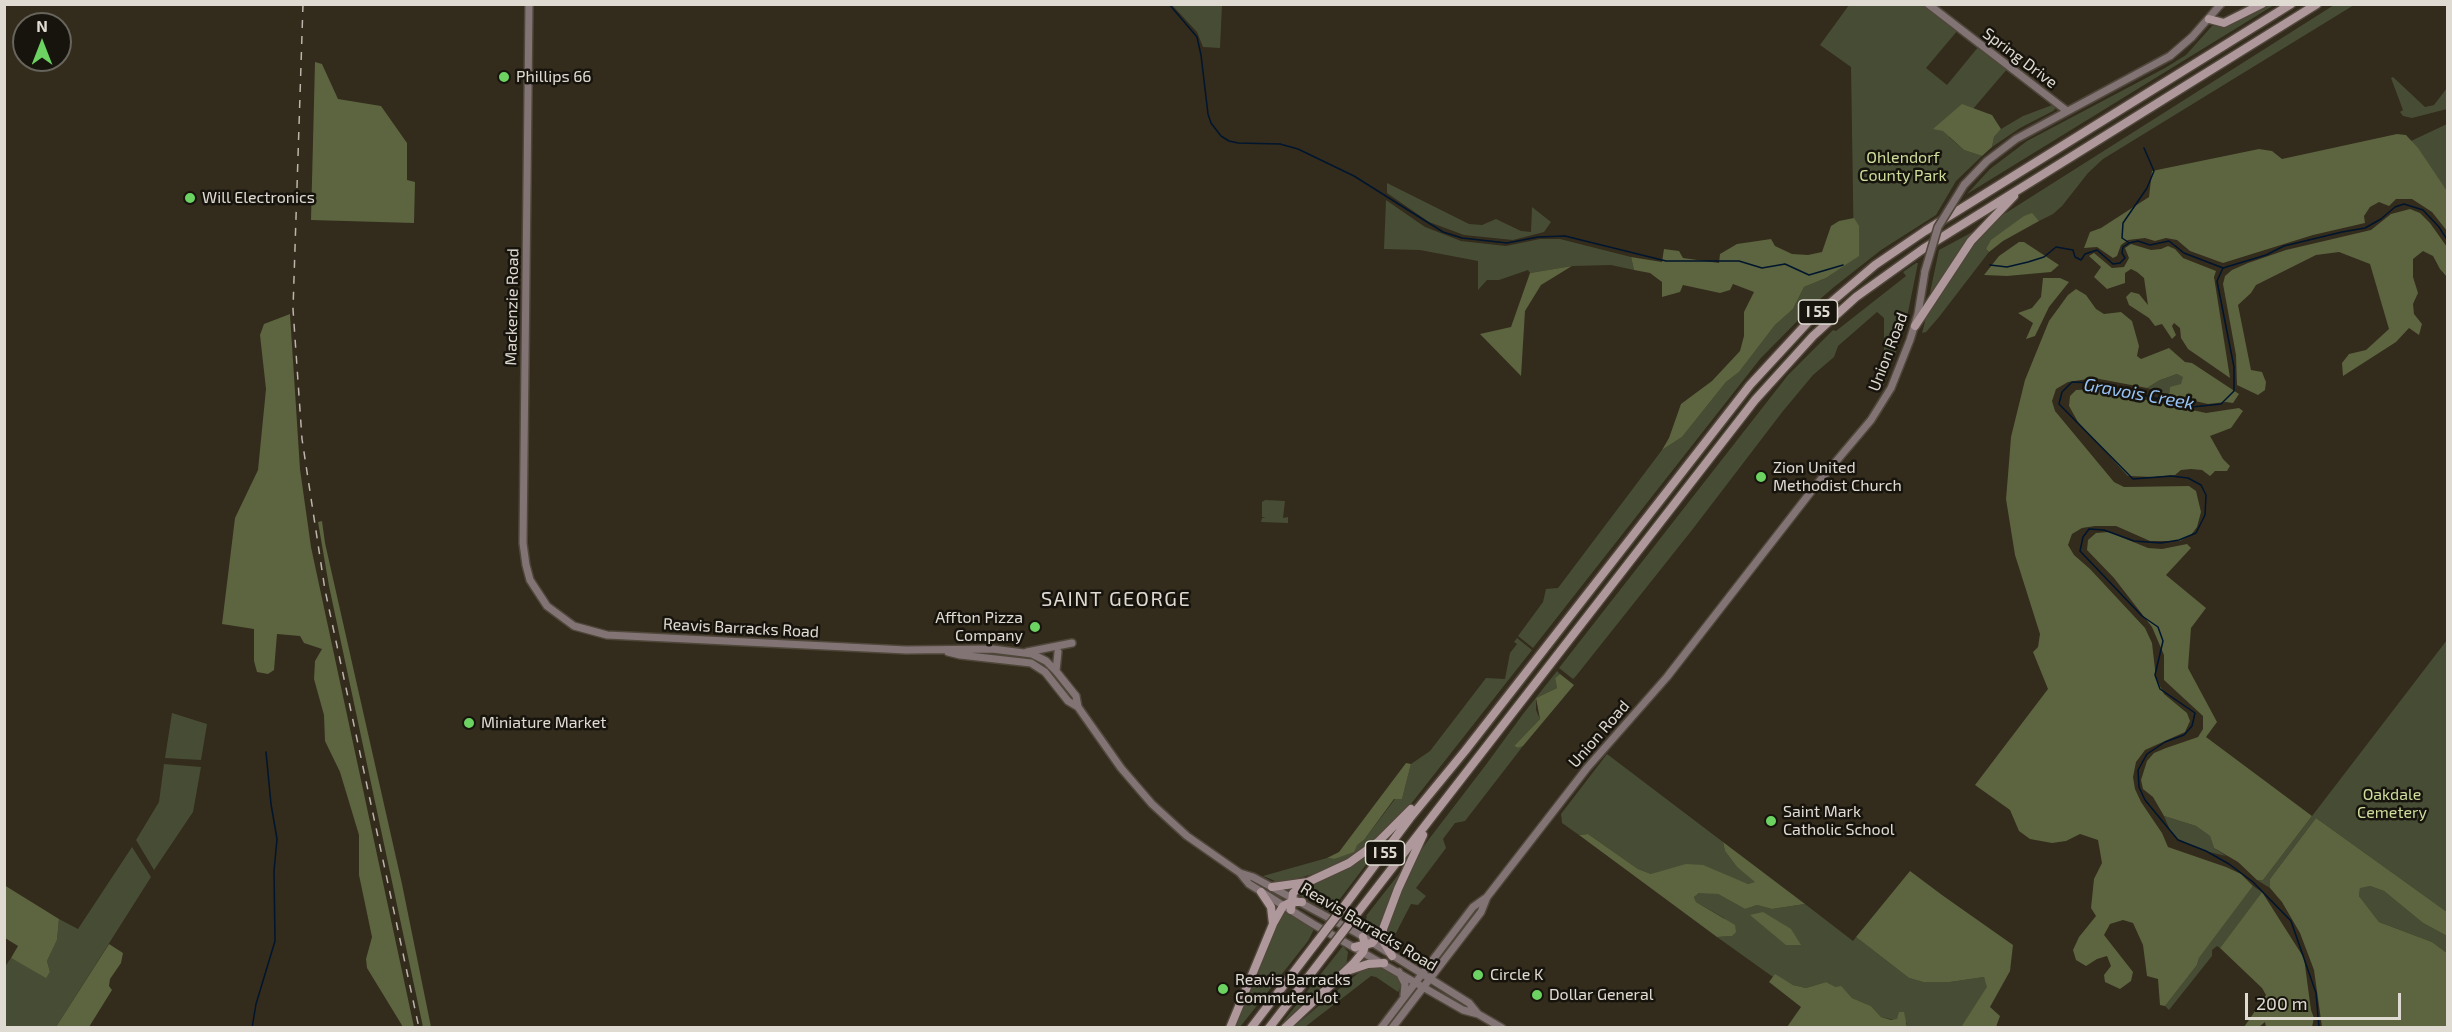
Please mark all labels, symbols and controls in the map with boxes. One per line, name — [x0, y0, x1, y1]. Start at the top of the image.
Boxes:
north arrow — [12, 12, 72, 72]
text: N — [36, 16, 48, 35]
street label: Spring Drive — [1979, 24, 2061, 92]
place label: Phillips 66 — [516, 67, 591, 87]
marker: Phillips 66 — [497, 70, 511, 84]
park label: Ohlendorf County Park — [1859, 148, 1947, 186]
place label: Will Electronics — [202, 188, 315, 208]
marker: Will Electronics — [183, 191, 197, 205]
street label: Mackenzie Road — [501, 248, 523, 366]
road number: I 55 — [1798, 300, 1838, 324]
street label: Union Road — [1864, 310, 1912, 394]
water label: Gravois Creek — [2082, 374, 2196, 414]
place label: Zion United Methodist Church — [1773, 458, 1902, 496]
marker: Zion United Methodist Church — [1754, 470, 1768, 484]
district label: SAINT GEORGE — [1041, 587, 1191, 611]
place label: Affton Pizza Company — [935, 608, 1023, 646]
street label: Reavis Barracks Road — [663, 614, 819, 642]
marker: Affton Pizza Company — [1028, 620, 1042, 634]
street label: Union Road — [1565, 696, 1633, 772]
place label: Miniature Market — [481, 713, 606, 733]
marker: Miniature Market — [462, 716, 476, 730]
park label: Oakdale Cemetery — [2357, 785, 2427, 823]
place label: Saint Mark Catholic School — [1783, 802, 1895, 840]
marker: Saint Mark Catholic School — [1764, 814, 1778, 828]
road number: I 55 — [1366, 841, 1404, 865]
street label: Reavis Barracks Road — [1297, 879, 1441, 975]
place label: Circle K — [1490, 965, 1543, 985]
marker: Circle K — [1471, 968, 1485, 982]
place label: Reavis Barracks Commuter Lot — [1235, 970, 1351, 1008]
scale bar — [2248, 981, 2404, 1019]
marker: Reavis Barracks Commuter Lot — [1216, 982, 1230, 996]
place label: Dollar General — [1549, 985, 1653, 1005]
marker: Dollar General — [1530, 988, 1544, 1002]
text: 200 m — [2256, 992, 2308, 1014]

